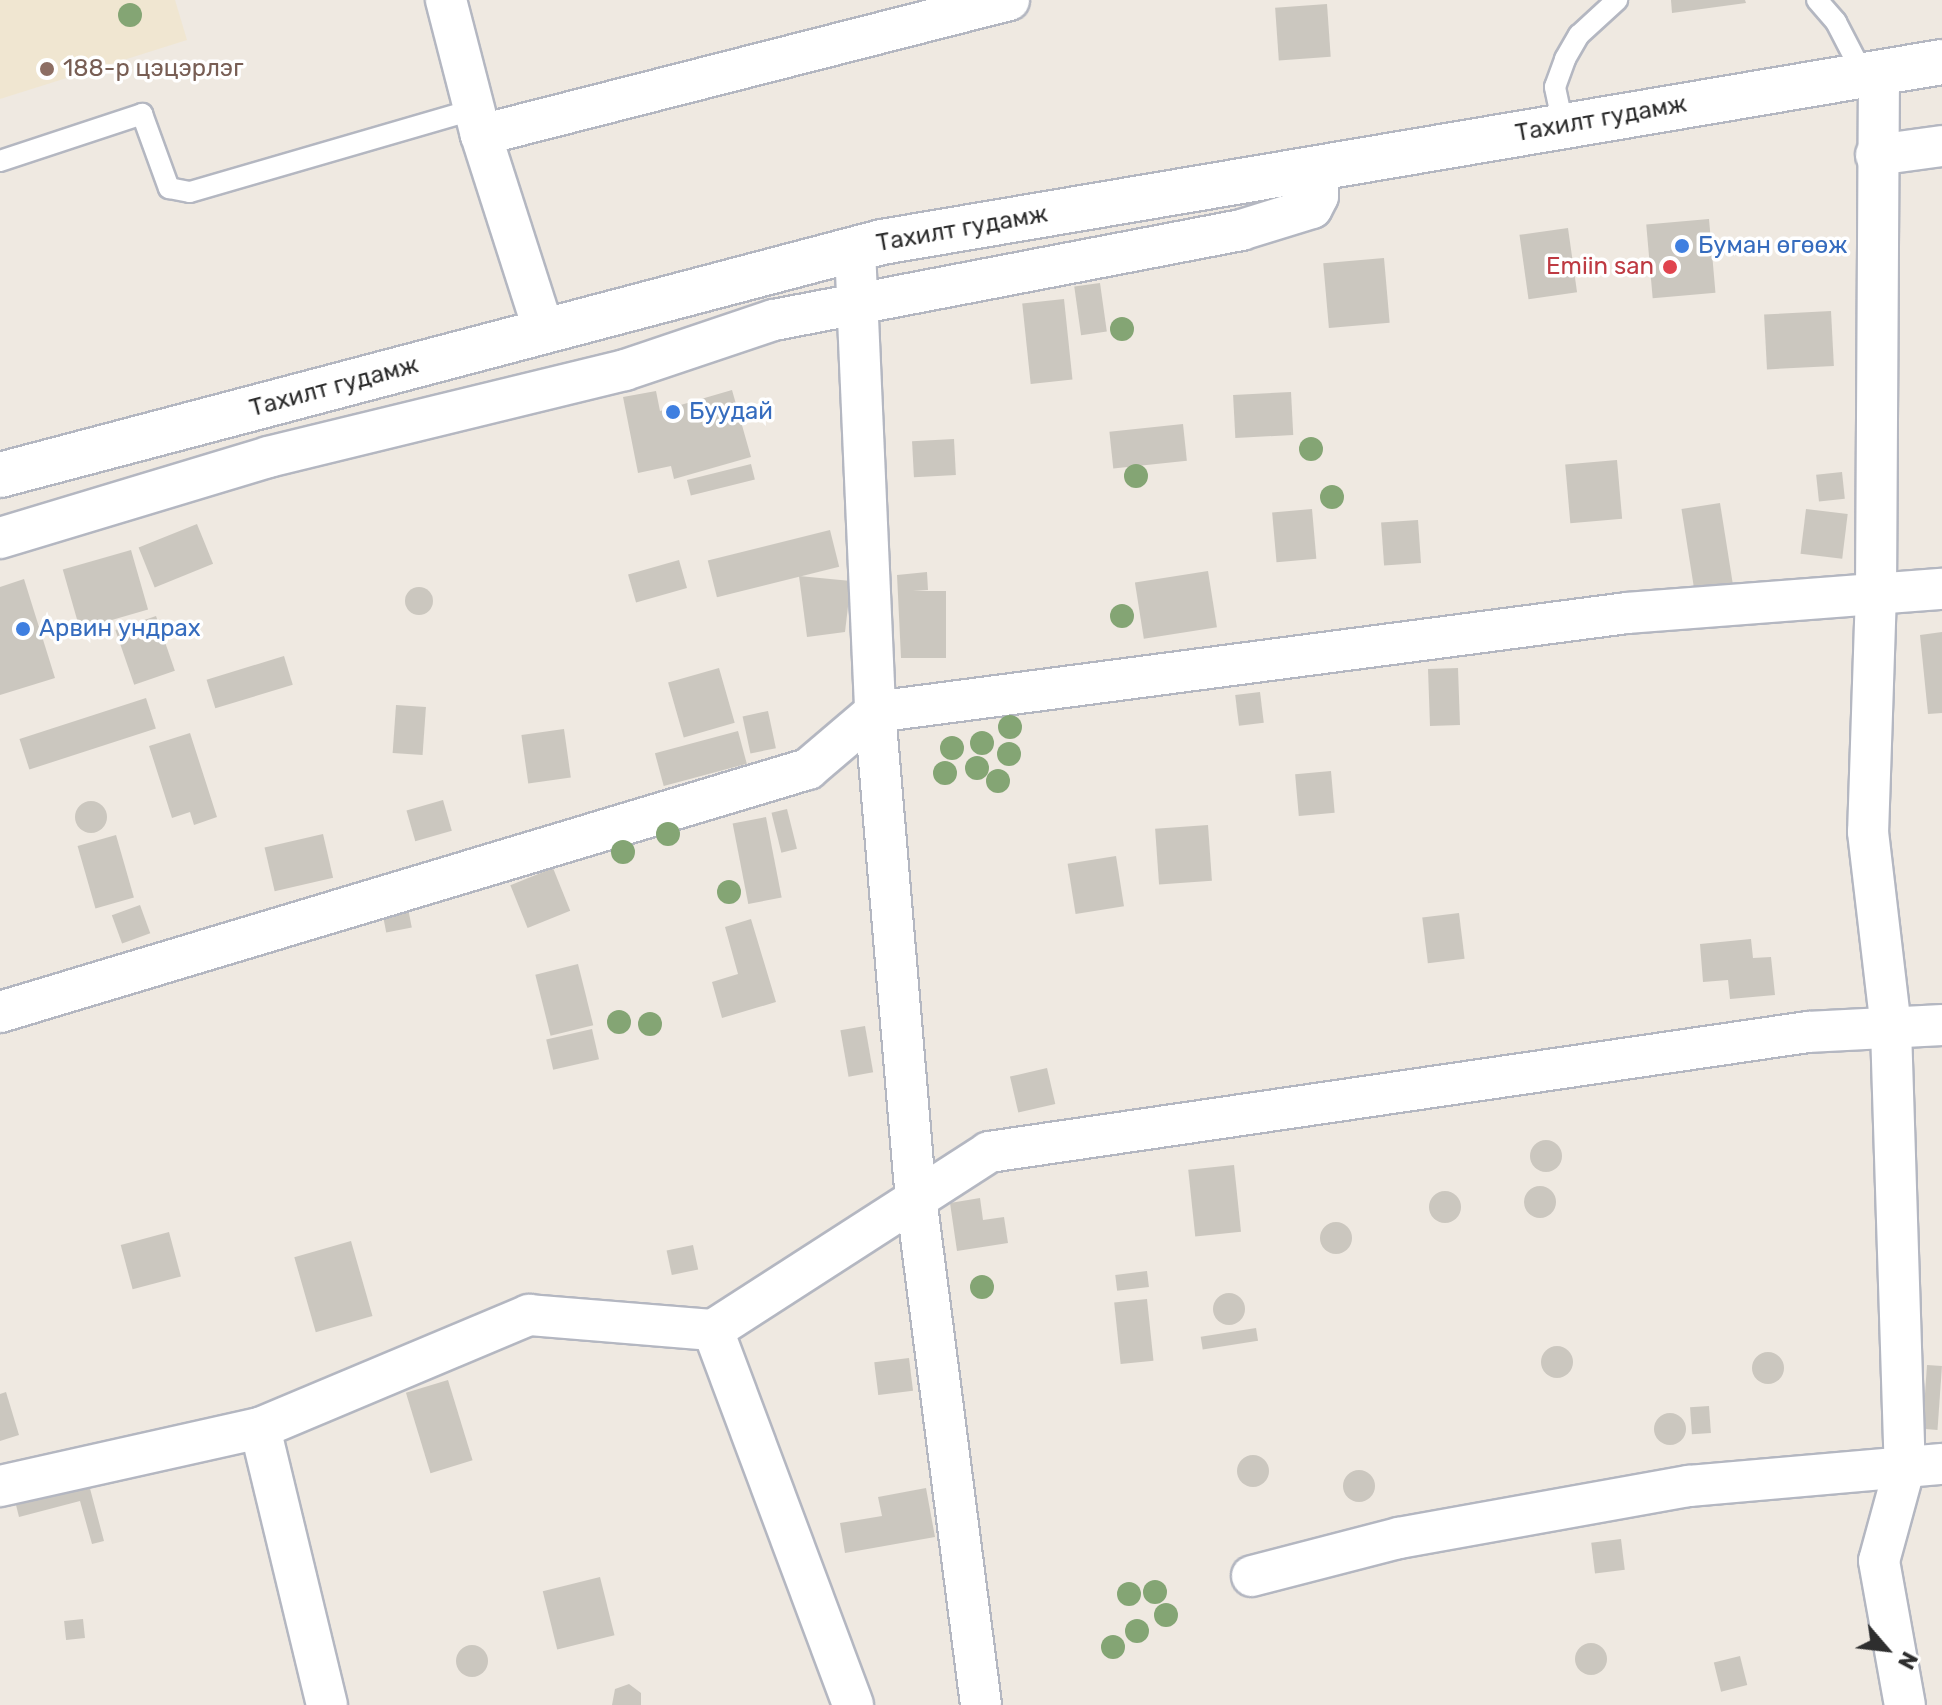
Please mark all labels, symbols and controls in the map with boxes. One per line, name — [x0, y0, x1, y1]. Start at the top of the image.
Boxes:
place label: 188-р цэцэрлэг — [63, 55, 243, 83]
marker: 188-р цэцэрлэг — [38, 60, 56, 78]
street label: Тахилт гудамж — [1513, 90, 1689, 148]
street label: Тахилт гудамж — [874, 200, 1050, 258]
place label: Буман өгөөж — [1698, 232, 1847, 260]
marker: Буман өгөөж — [1673, 237, 1691, 255]
place label: Emiin san — [1546, 253, 1654, 281]
marker: Emiin san — [1661, 258, 1679, 276]
street label: Тахилт гудамж — [247, 351, 421, 423]
place label: Буудай — [689, 398, 773, 426]
marker: Буудай — [664, 403, 682, 421]
place label: Арвин ундрах — [39, 615, 201, 643]
marker: Арвин ундрах — [14, 620, 32, 638]
north arrow — [1846, 1609, 1926, 1689]
text: N — [1892, 1647, 1923, 1674]

